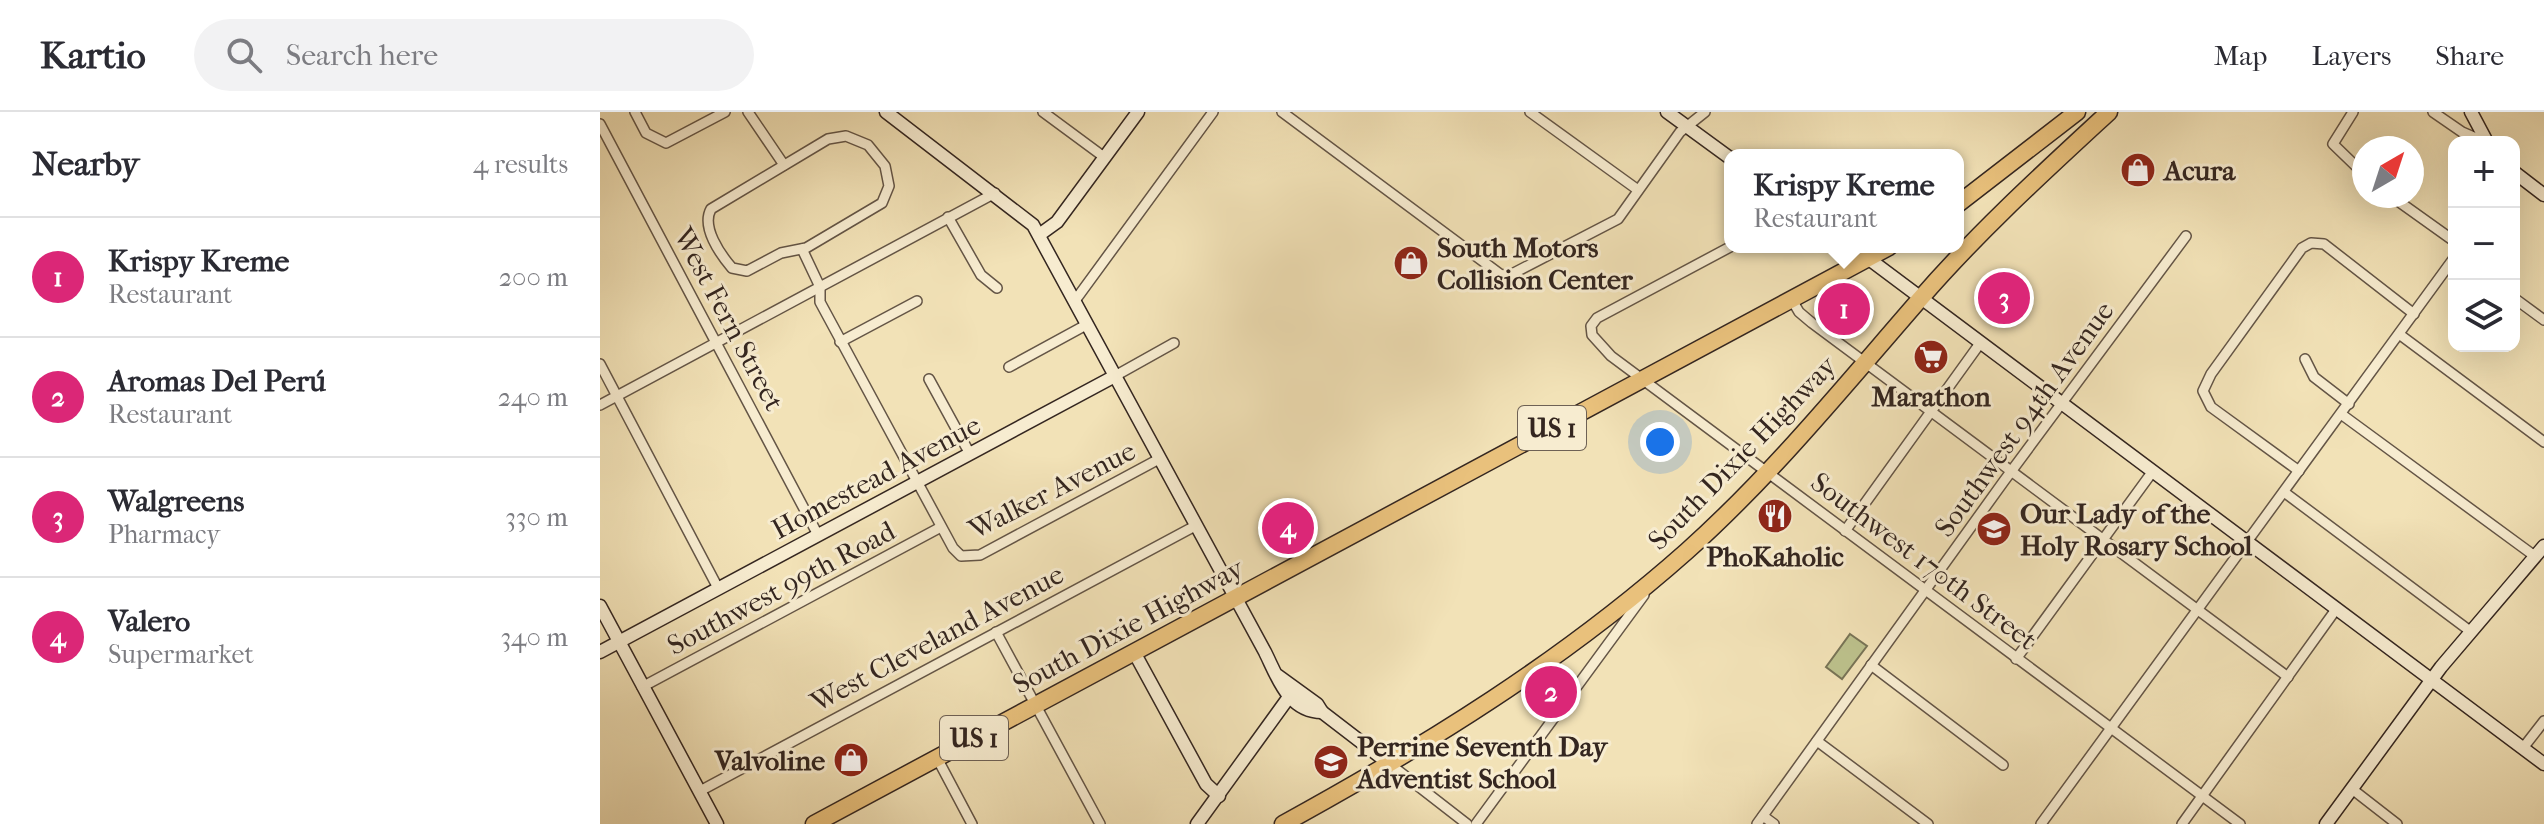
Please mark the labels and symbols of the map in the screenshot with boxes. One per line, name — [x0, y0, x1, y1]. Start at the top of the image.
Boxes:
north arrow — [2352, 136, 2424, 208]
shop icon: Acura — [2119, 151, 2157, 189]
place label: Acura — [2162, 154, 2236, 187]
street label: West Fern Street — [666, 221, 791, 416]
place label: South Motors Collision Center — [1437, 231, 1634, 296]
shop icon: South Motors Collision Center — [1392, 244, 1430, 282]
pin: 3 — [1978, 268, 2030, 328]
pin: 1 — [1818, 279, 1870, 339]
street label: Southwest 94th Avenue — [1928, 295, 2121, 543]
supermarket icon: Marathon — [1912, 338, 1950, 376]
street label: South Dixie Highway — [1641, 349, 1844, 557]
place label: Marathon — [1871, 380, 1991, 413]
road number: US 1 — [1518, 406, 1586, 450]
street label: Homestead Avenue — [766, 408, 986, 546]
your location — [1640, 422, 1680, 462]
street label: Walker Avenue — [962, 434, 1141, 547]
street label: Southwest 170th Street — [1805, 465, 2043, 657]
restaurant icon: PhoKaholic — [1756, 497, 1794, 535]
place label: Our Lady of the Holy Rosary School — [2020, 497, 2253, 562]
pin: 4 — [1262, 498, 1314, 558]
school or university icon: Our Lady of the Holy Rosary School — [1975, 510, 2013, 548]
street label: Southwest 99th Road — [661, 514, 901, 662]
place label: PhoKaholic — [1706, 540, 1844, 573]
street label: South Dixie Highway — [1007, 551, 1250, 701]
street label: West Cleveland Avenue — [804, 557, 1069, 719]
pin: 2 — [1525, 662, 1577, 722]
road number: US 1 — [940, 716, 1008, 760]
place label: Perrine Seventh Day Adventist School — [1355, 730, 1609, 795]
shop icon: Valvoline — [832, 741, 870, 779]
school or university icon: Perrine Seventh Day Adventist School — [1312, 743, 1350, 781]
place label: Valvoline — [714, 744, 825, 777]

